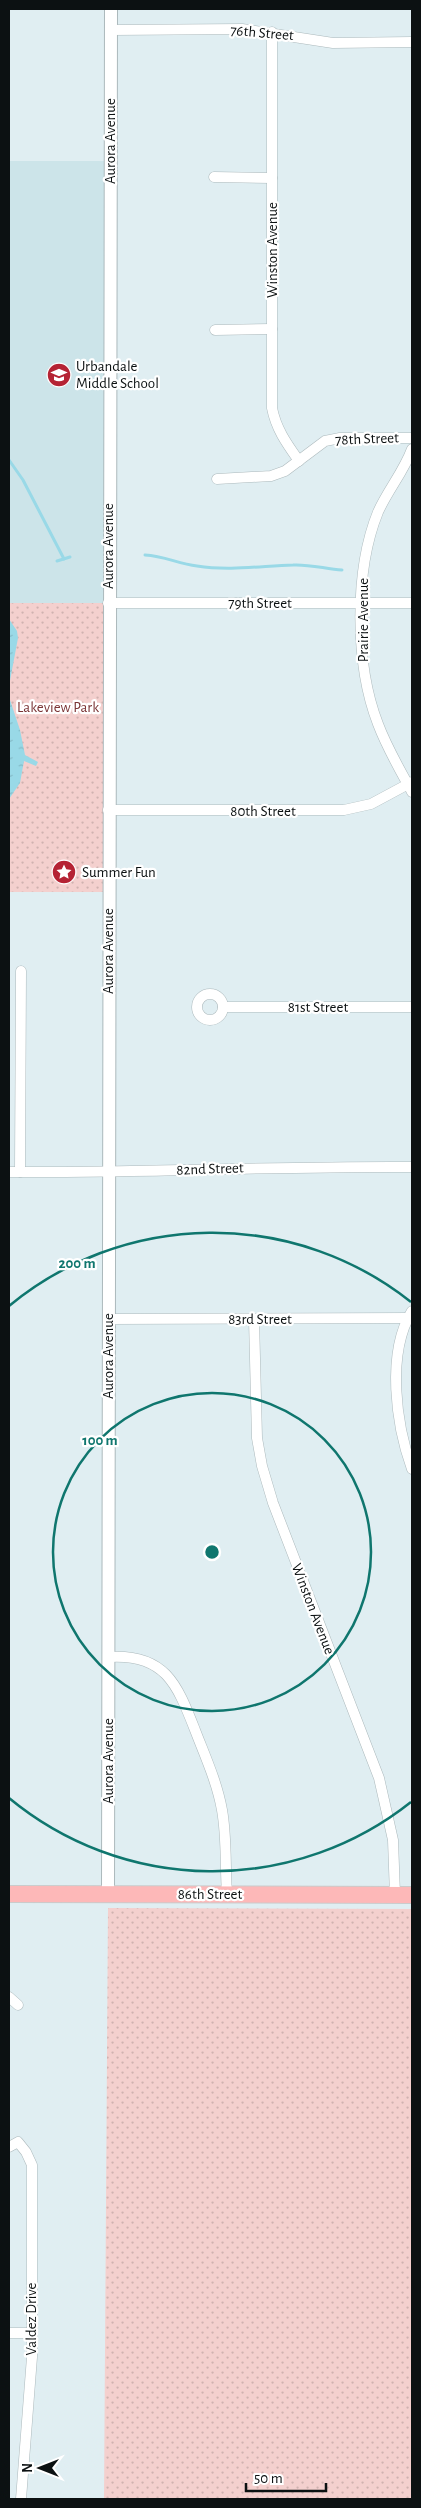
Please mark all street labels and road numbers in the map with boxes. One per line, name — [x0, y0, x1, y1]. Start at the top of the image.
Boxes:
street label: 76th Street — [230, 23, 295, 43]
street label: Aurora Avenue — [103, 98, 118, 184]
street label: Winston Avenue — [265, 202, 280, 298]
street label: 78th Street — [335, 430, 399, 448]
street label: Aurora Avenue — [101, 503, 116, 589]
street label: Prairie Avenue — [356, 578, 371, 662]
street label: 79th Street — [228, 596, 292, 611]
street label: 80th Street — [230, 804, 296, 819]
street label: Aurora Avenue — [101, 908, 116, 994]
street label: 81st Street — [288, 1000, 348, 1015]
street label: 82nd Street — [176, 1160, 244, 1178]
street label: 83rd Street — [228, 1312, 292, 1327]
street label: Aurora Avenue — [101, 1313, 116, 1399]
street label: Winston Avenue — [289, 1561, 337, 1657]
street label: Aurora Avenue — [101, 1718, 116, 1804]
street label: 86th Street — [178, 1887, 242, 1902]
street label: Valdez Drive — [24, 2283, 39, 2355]

